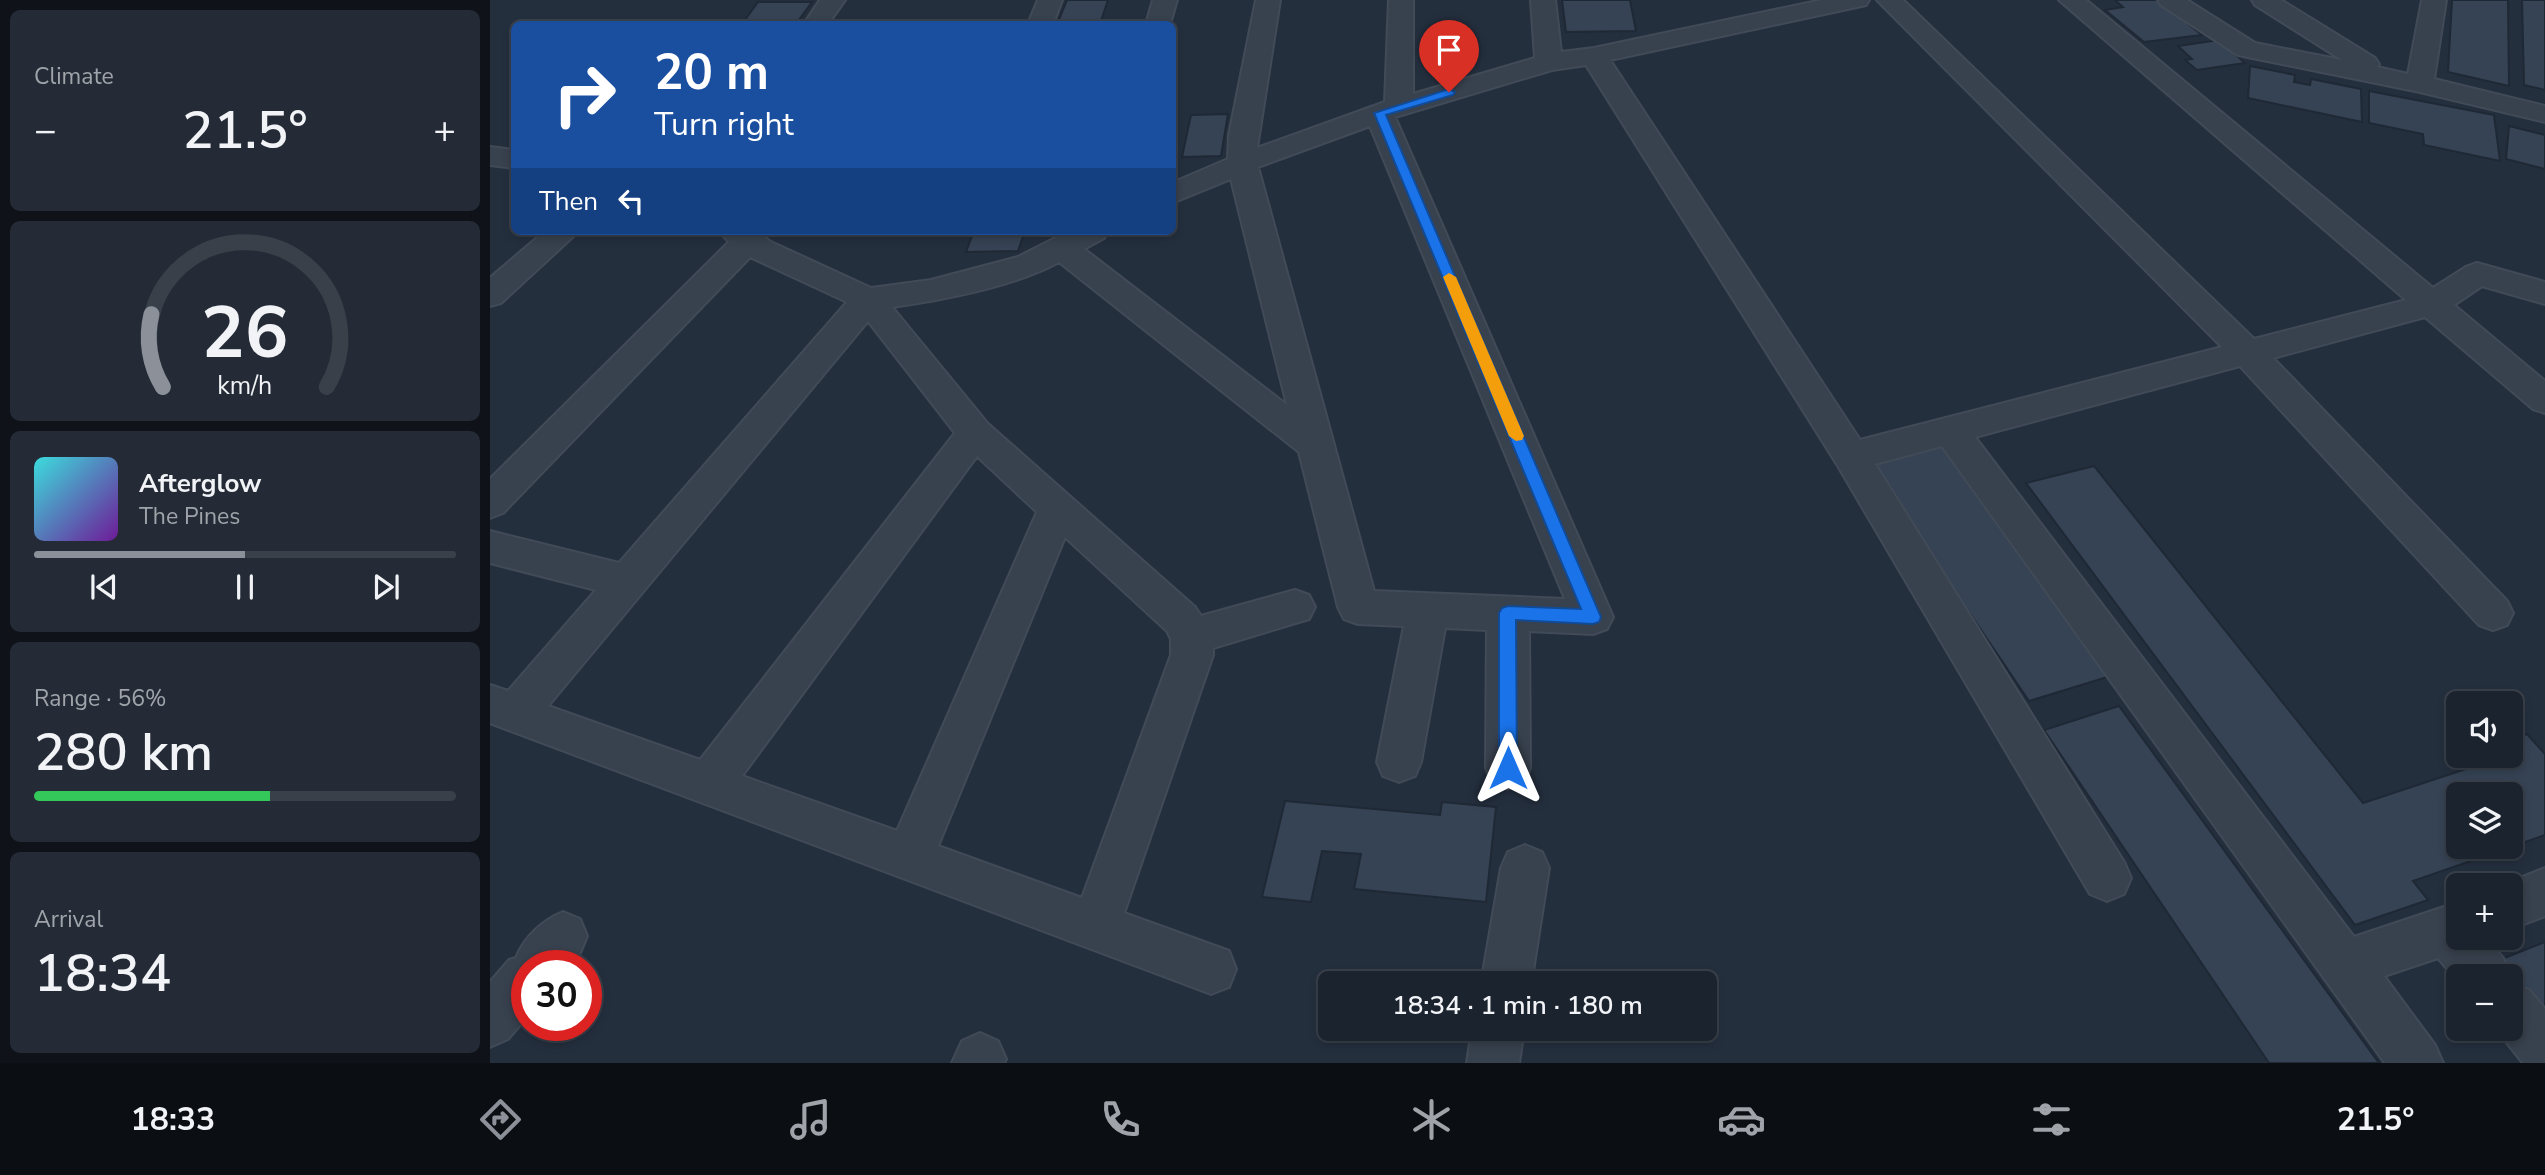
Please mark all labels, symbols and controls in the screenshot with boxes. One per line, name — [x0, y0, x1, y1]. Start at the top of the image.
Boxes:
pin — [1419, 20, 1479, 92]
icon: arrive — [1430, 31, 1468, 69]
text: 20 m — [654, 39, 769, 106]
icon: right — [539, 49, 630, 140]
text: Climate — [34, 61, 114, 92]
text: 21.5° — [182, 95, 308, 166]
text: Turn right — [654, 103, 794, 146]
text: − — [34, 105, 57, 156]
text: + — [433, 105, 456, 156]
icon: left — [612, 182, 650, 220]
text: Then — [539, 184, 598, 219]
text: 26 — [201, 283, 289, 383]
text: km/h — [217, 369, 273, 403]
text: Afterglow — [139, 466, 262, 501]
text: The Pines — [139, 501, 240, 532]
icon: previous — [85, 568, 123, 606]
icon: pause — [226, 568, 264, 606]
icon: next — [367, 568, 405, 606]
text: Range · 56% — [34, 683, 166, 714]
map controls — [2446, 691, 2523, 1041]
button: sound — [2446, 691, 2523, 768]
text: 280 km — [34, 717, 213, 788]
position arrow — [1471, 731, 1545, 805]
button: layers — [2446, 782, 2523, 859]
button: + — [2446, 873, 2523, 950]
text: Arrival — [34, 904, 103, 935]
text: 18:34 — [34, 938, 171, 1009]
speed limit sign: 30 — [511, 950, 602, 1041]
button: − — [2446, 964, 2523, 1041]
text: 18:34 · 1 min · 180 m — [1392, 988, 1643, 1023]
icon: directions — [476, 1095, 525, 1144]
icon: music — [786, 1095, 835, 1144]
icon: phone — [1096, 1095, 1145, 1144]
icon: climate — [1407, 1095, 1456, 1144]
icon: car — [1717, 1095, 1766, 1144]
icon: filters — [2027, 1095, 2076, 1144]
text: 18:33 — [131, 1098, 215, 1141]
text: 21.5° — [2337, 1098, 2414, 1141]

